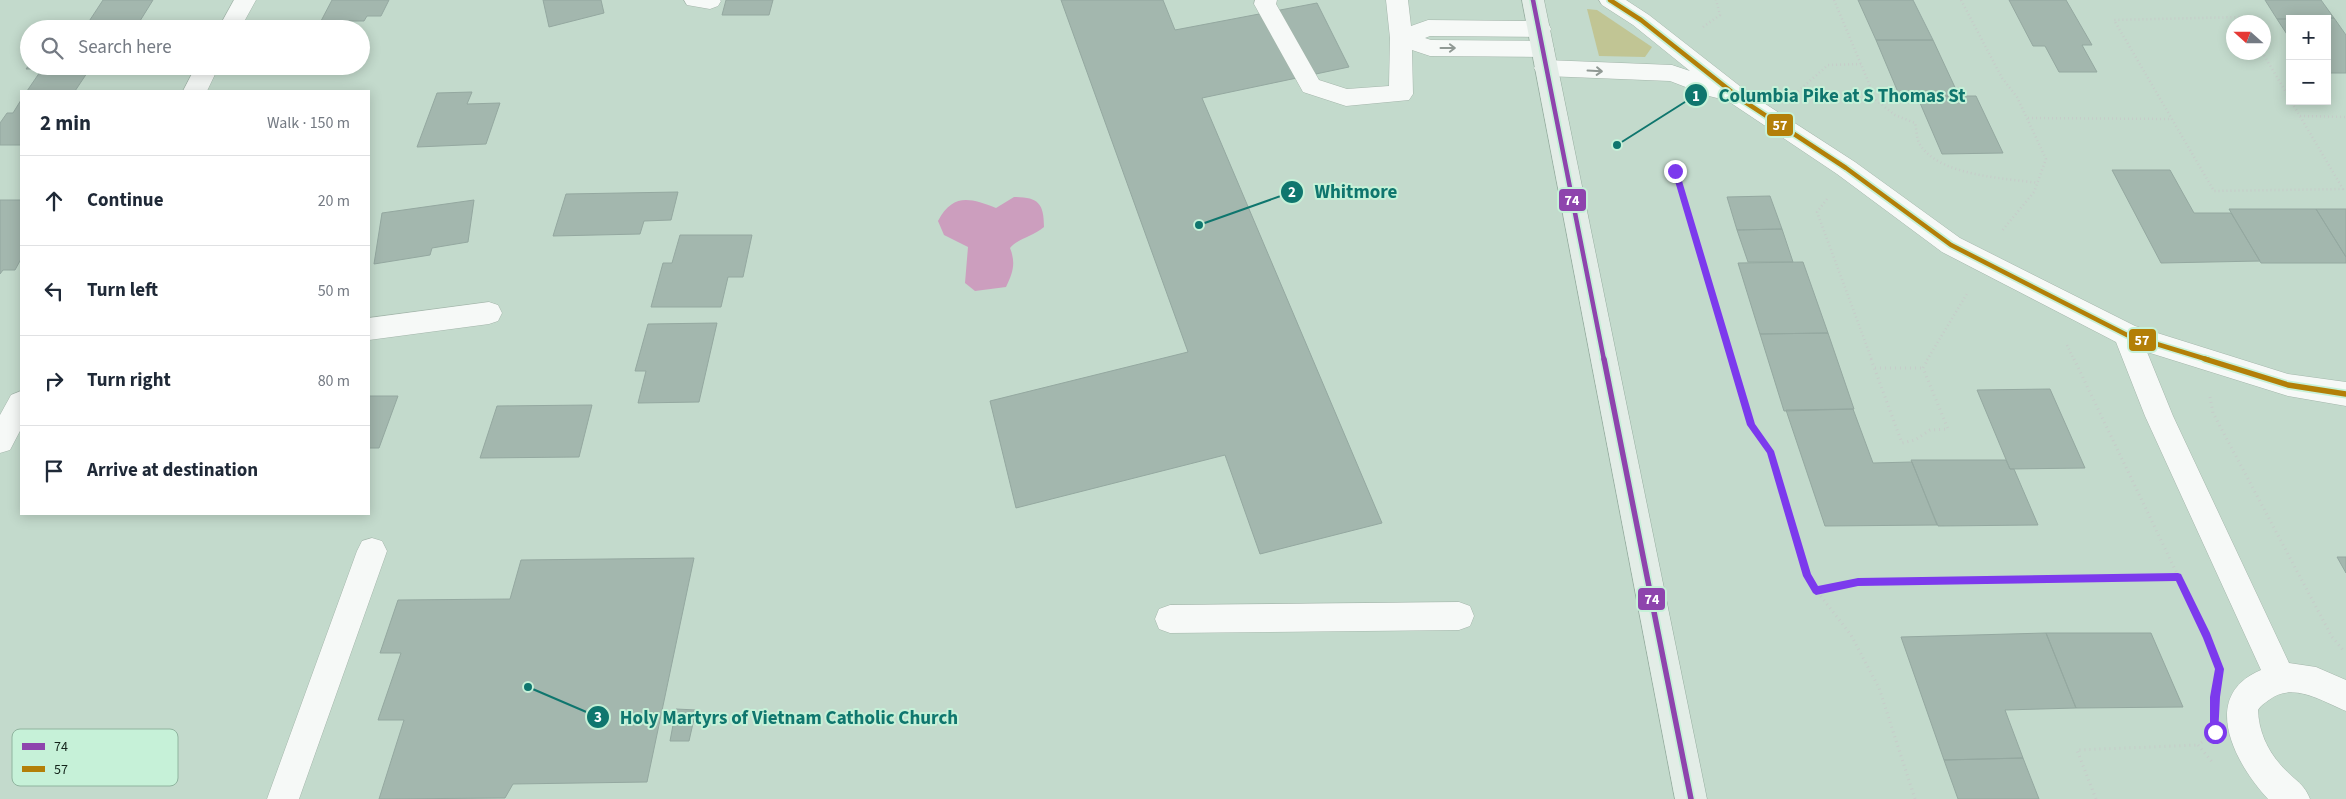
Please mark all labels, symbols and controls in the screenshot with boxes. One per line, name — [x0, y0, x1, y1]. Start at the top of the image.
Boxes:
north arrow — [2226, 15, 2271, 60]
map controls — [2286, 15, 2331, 105]
button: + — [2286, 15, 2331, 60]
search box — [20, 20, 370, 75]
icon: search — [38, 34, 66, 62]
text: Search here — [78, 34, 172, 61]
one-way arrow — [1440, 43, 1456, 53]
button: − — [2286, 60, 2331, 105]
one-way arrow — [1587, 66, 1603, 75]
callout: Columbia Pike at S Thomas St — [1683, 78, 1975, 112]
text: Columbia Pike at S Thomas St — [1718, 83, 1966, 110]
text: 1 — [1692, 86, 1700, 107]
text: 2 min — [40, 108, 91, 138]
text: Walk · 150 m — [267, 112, 350, 134]
line badge: 57 — [1766, 113, 1794, 137]
text: 57 — [1773, 116, 1787, 136]
route end — [1664, 160, 1687, 183]
callout: Whitmore — [1279, 175, 1407, 209]
text: Whitmore — [1315, 179, 1398, 206]
text: 2 — [1288, 182, 1296, 203]
icon: ahead — [40, 187, 68, 215]
text: Continue — [87, 187, 164, 214]
line badge: 74 — [1558, 188, 1587, 212]
text: 20 m — [318, 190, 350, 212]
text: 74 — [1565, 191, 1580, 211]
icon: left — [40, 277, 68, 305]
text: Turn left — [87, 277, 158, 304]
text: 50 m — [318, 280, 350, 302]
line badge: 57 — [2128, 328, 2157, 352]
text: 57 — [2135, 331, 2149, 351]
icon: right — [40, 367, 68, 395]
text: Turn right — [87, 367, 171, 394]
text: 80 m — [318, 370, 350, 392]
icon: arrive — [40, 457, 68, 485]
text: Arrive at destination — [87, 457, 258, 484]
line badge: 74 — [1637, 587, 1666, 611]
text: 74 — [1645, 590, 1660, 610]
callout: Holy Martyrs of Vietnam Catholic Church — [585, 700, 969, 734]
text: Holy Martyrs of Vietnam Catholic Church — [620, 705, 958, 732]
text: 3 — [594, 707, 602, 728]
route start — [2204, 721, 2227, 744]
legend — [12, 729, 178, 786]
text: 74 — [54, 737, 68, 757]
text: 57 — [54, 760, 68, 780]

